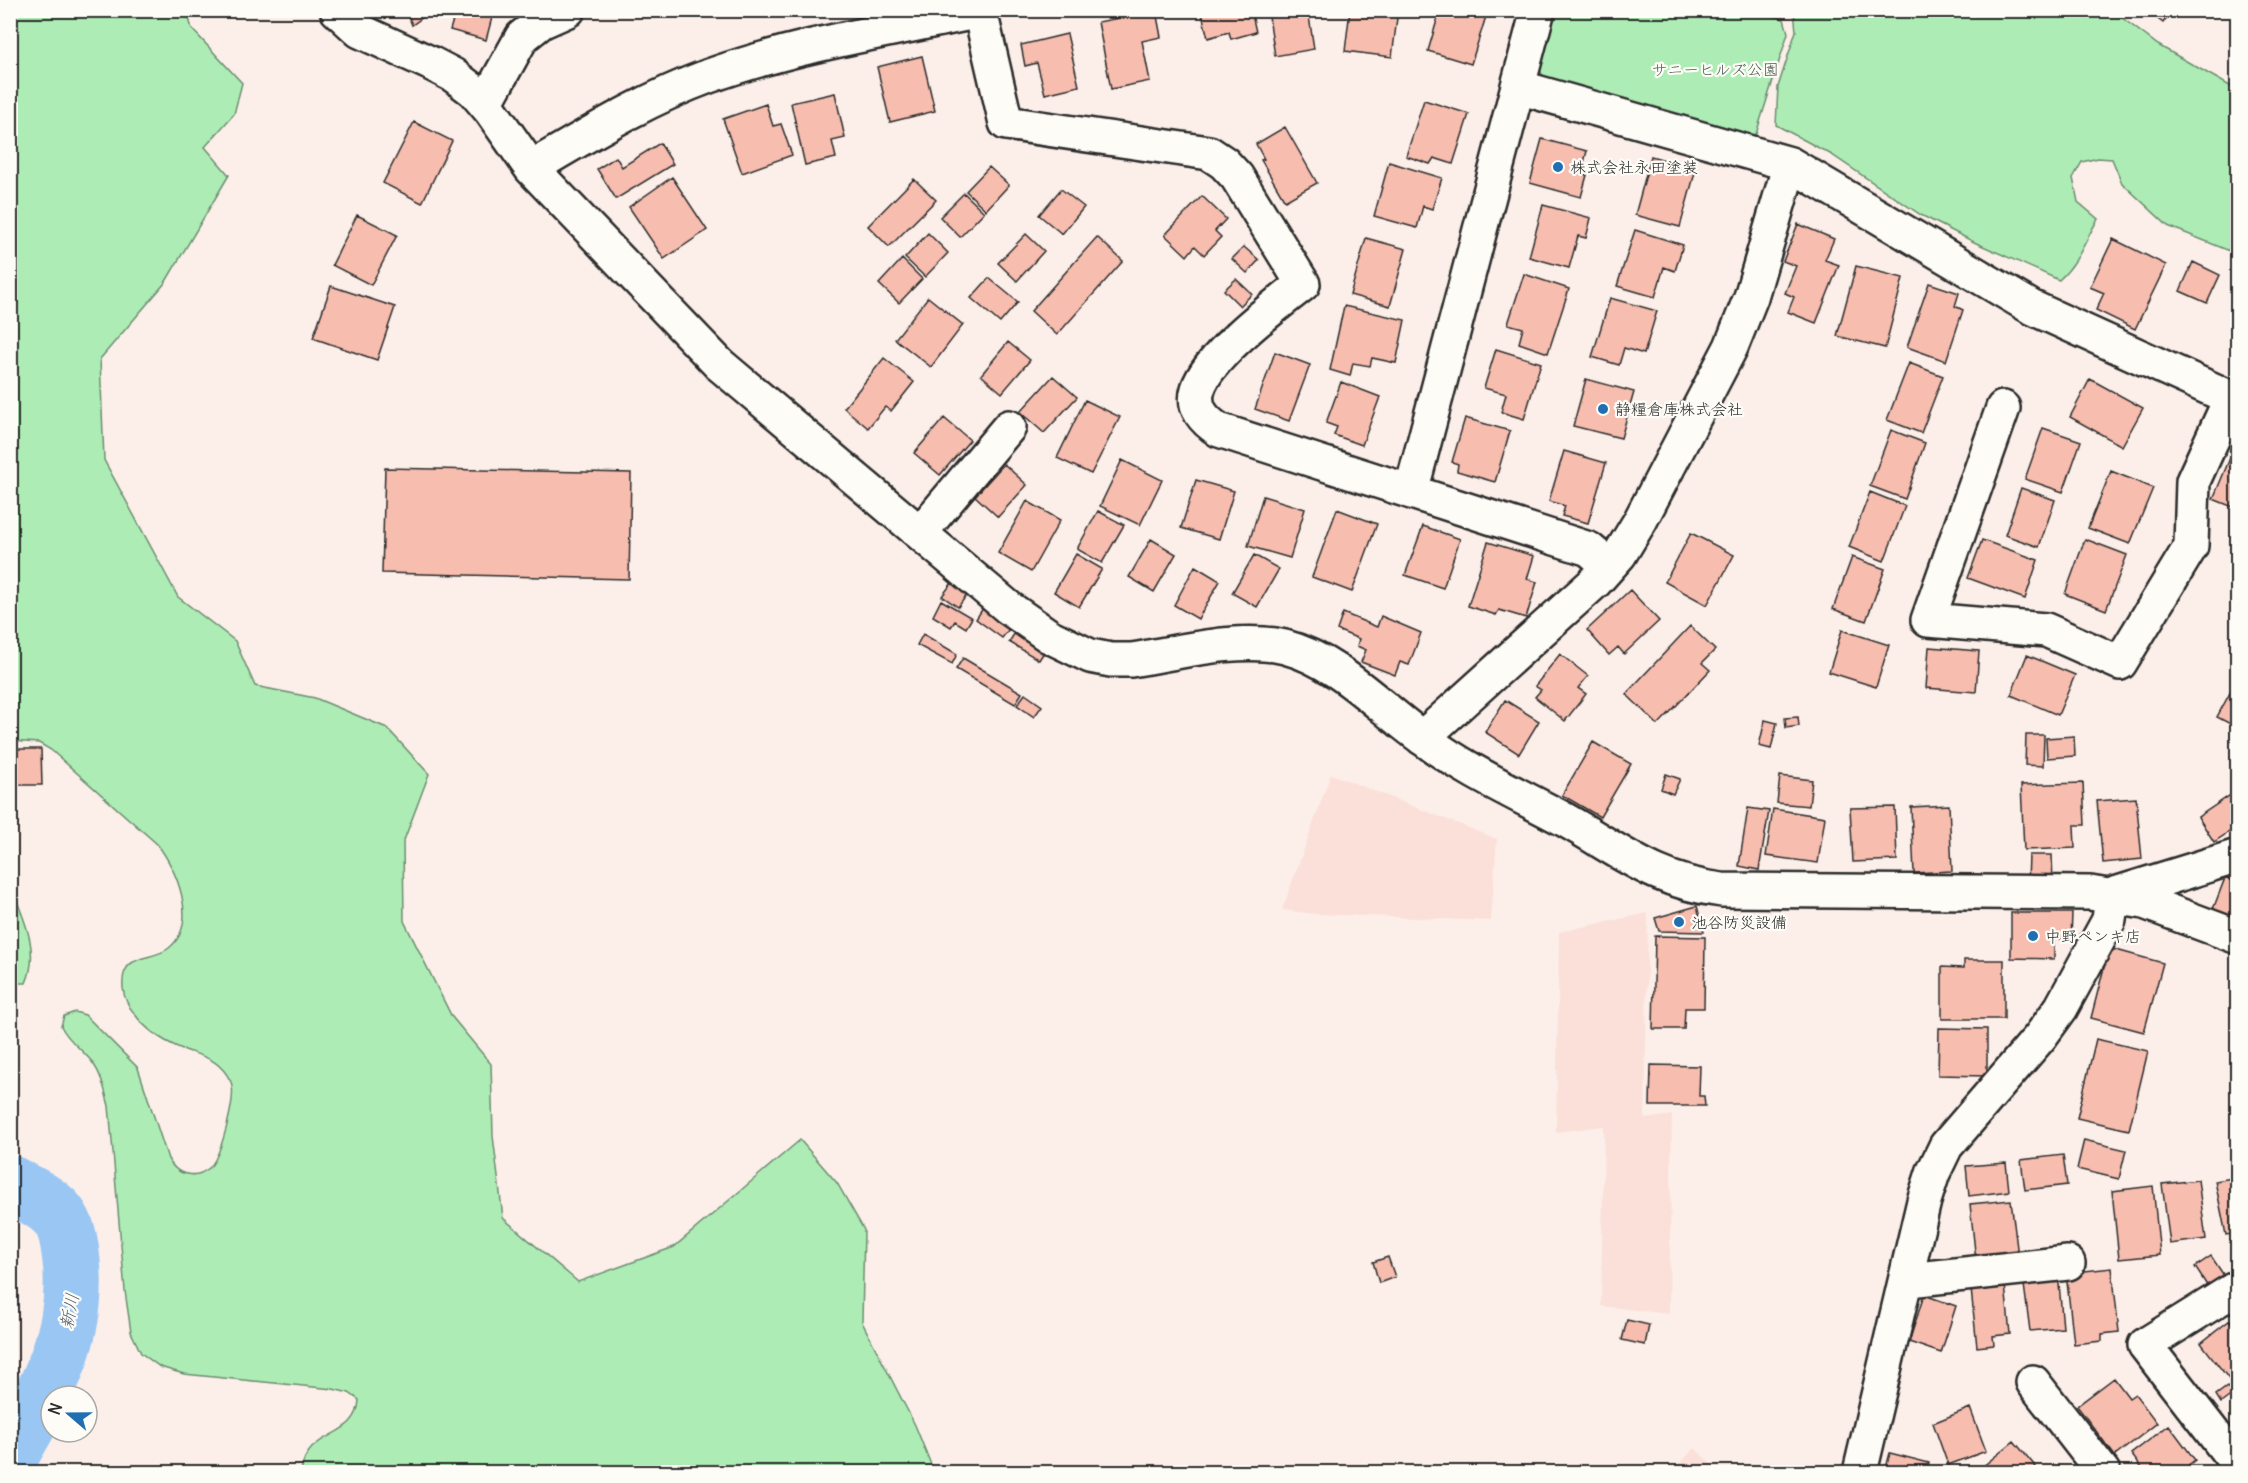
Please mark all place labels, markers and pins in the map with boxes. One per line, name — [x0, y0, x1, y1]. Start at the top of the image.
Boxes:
place label: 株式会社永田塗装 — [1570, 157, 1698, 177]
marker: 株式会社永田塗装 — [1551, 160, 1565, 174]
place label: 静糧倉庫株式会社 — [1615, 399, 1743, 419]
marker: 静糧倉庫株式会社 — [1596, 402, 1610, 416]
place label: 池谷防災設備 — [1691, 912, 1787, 932]
marker: 池谷防災設備 — [1672, 915, 1686, 929]
place label: 中野ペンキ店 — [2045, 926, 2141, 946]
marker: 中野ペンキ店 — [2026, 929, 2040, 943]

